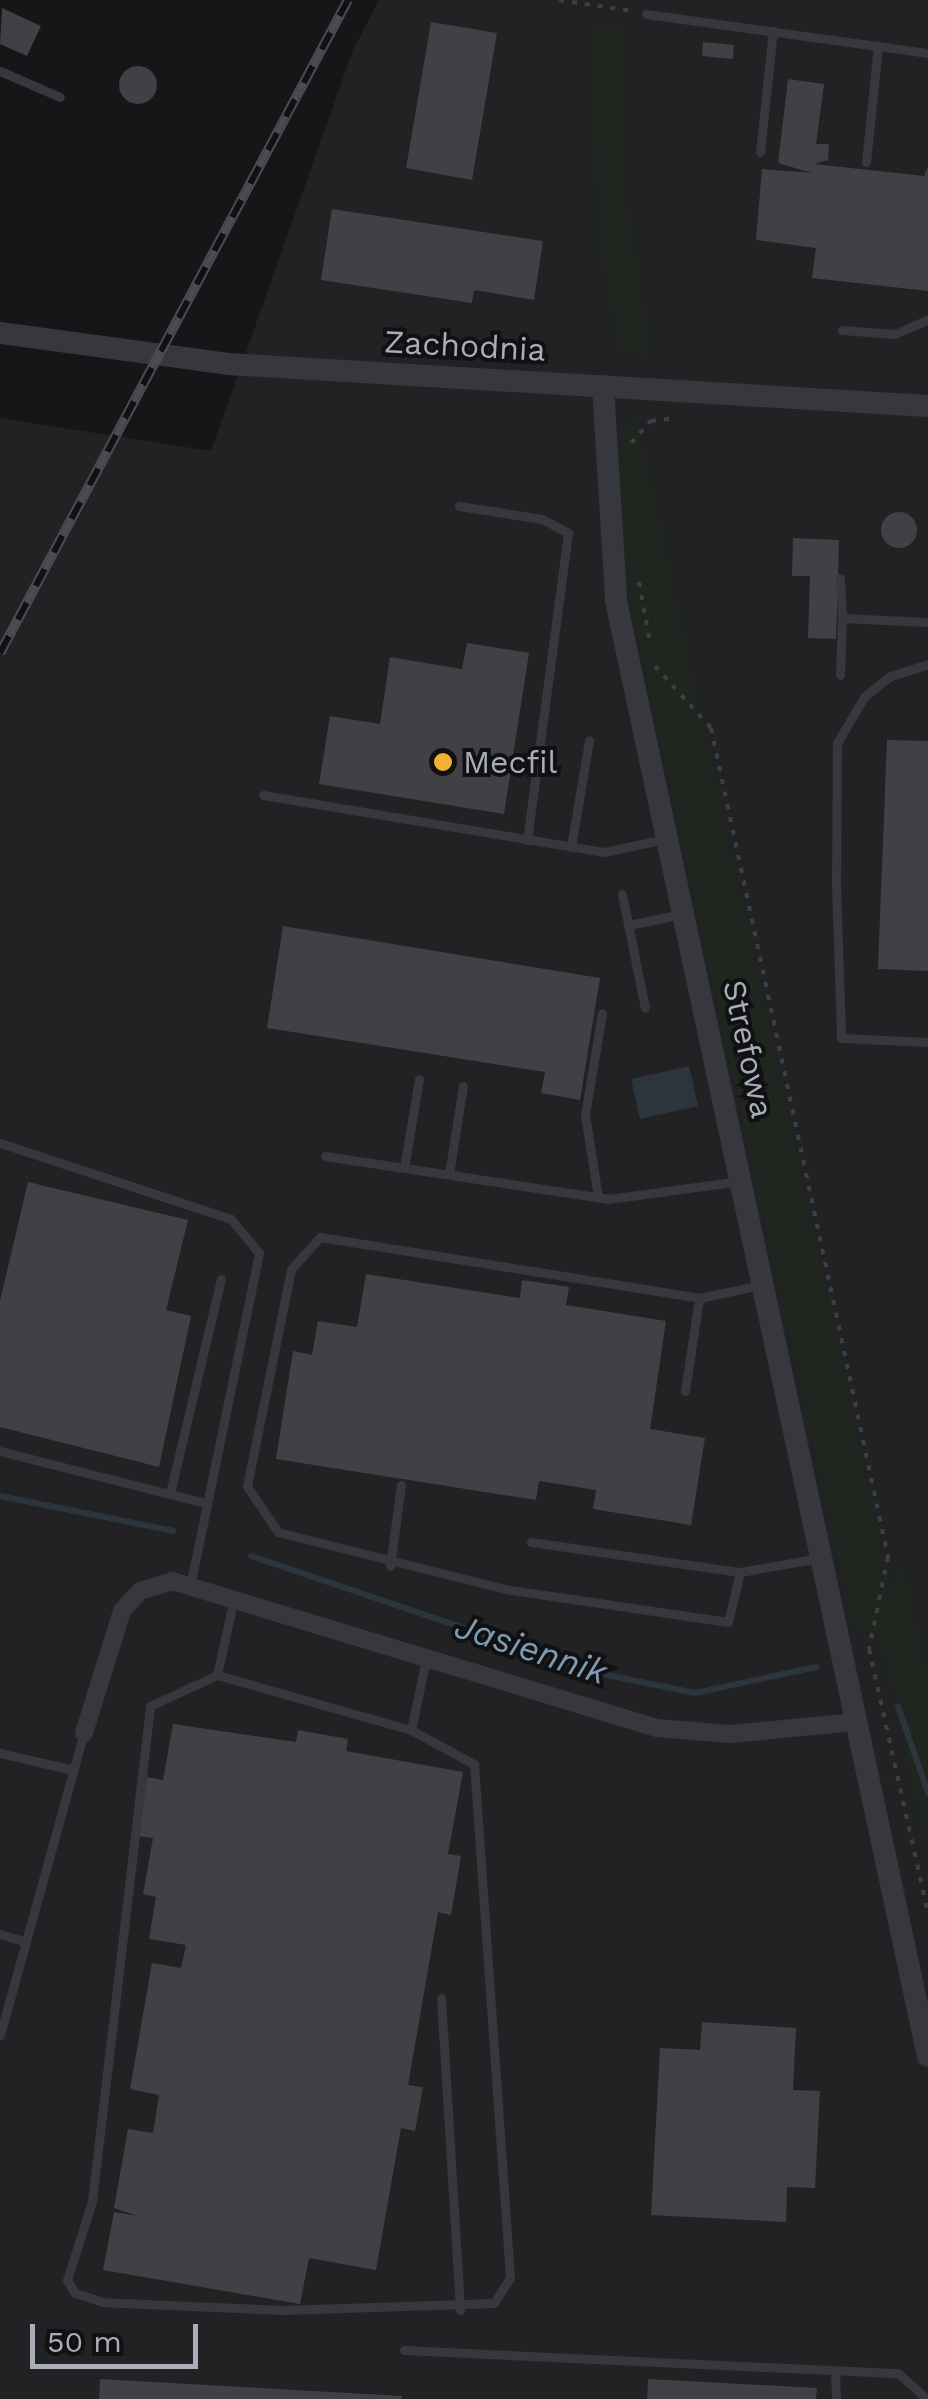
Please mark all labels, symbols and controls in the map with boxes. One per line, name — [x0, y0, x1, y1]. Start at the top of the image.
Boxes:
street label: Zachodnia — [383, 323, 547, 369]
place label: Mecfil — [463, 743, 557, 781]
marker: Mecfil — [432, 751, 454, 773]
street label: Strefowa — [715, 976, 781, 1122]
water label: Jasiennik — [450, 1605, 612, 1693]
scale bar — [35, 2304, 202, 2366]
text: 50 m — [47, 2324, 122, 2359]

